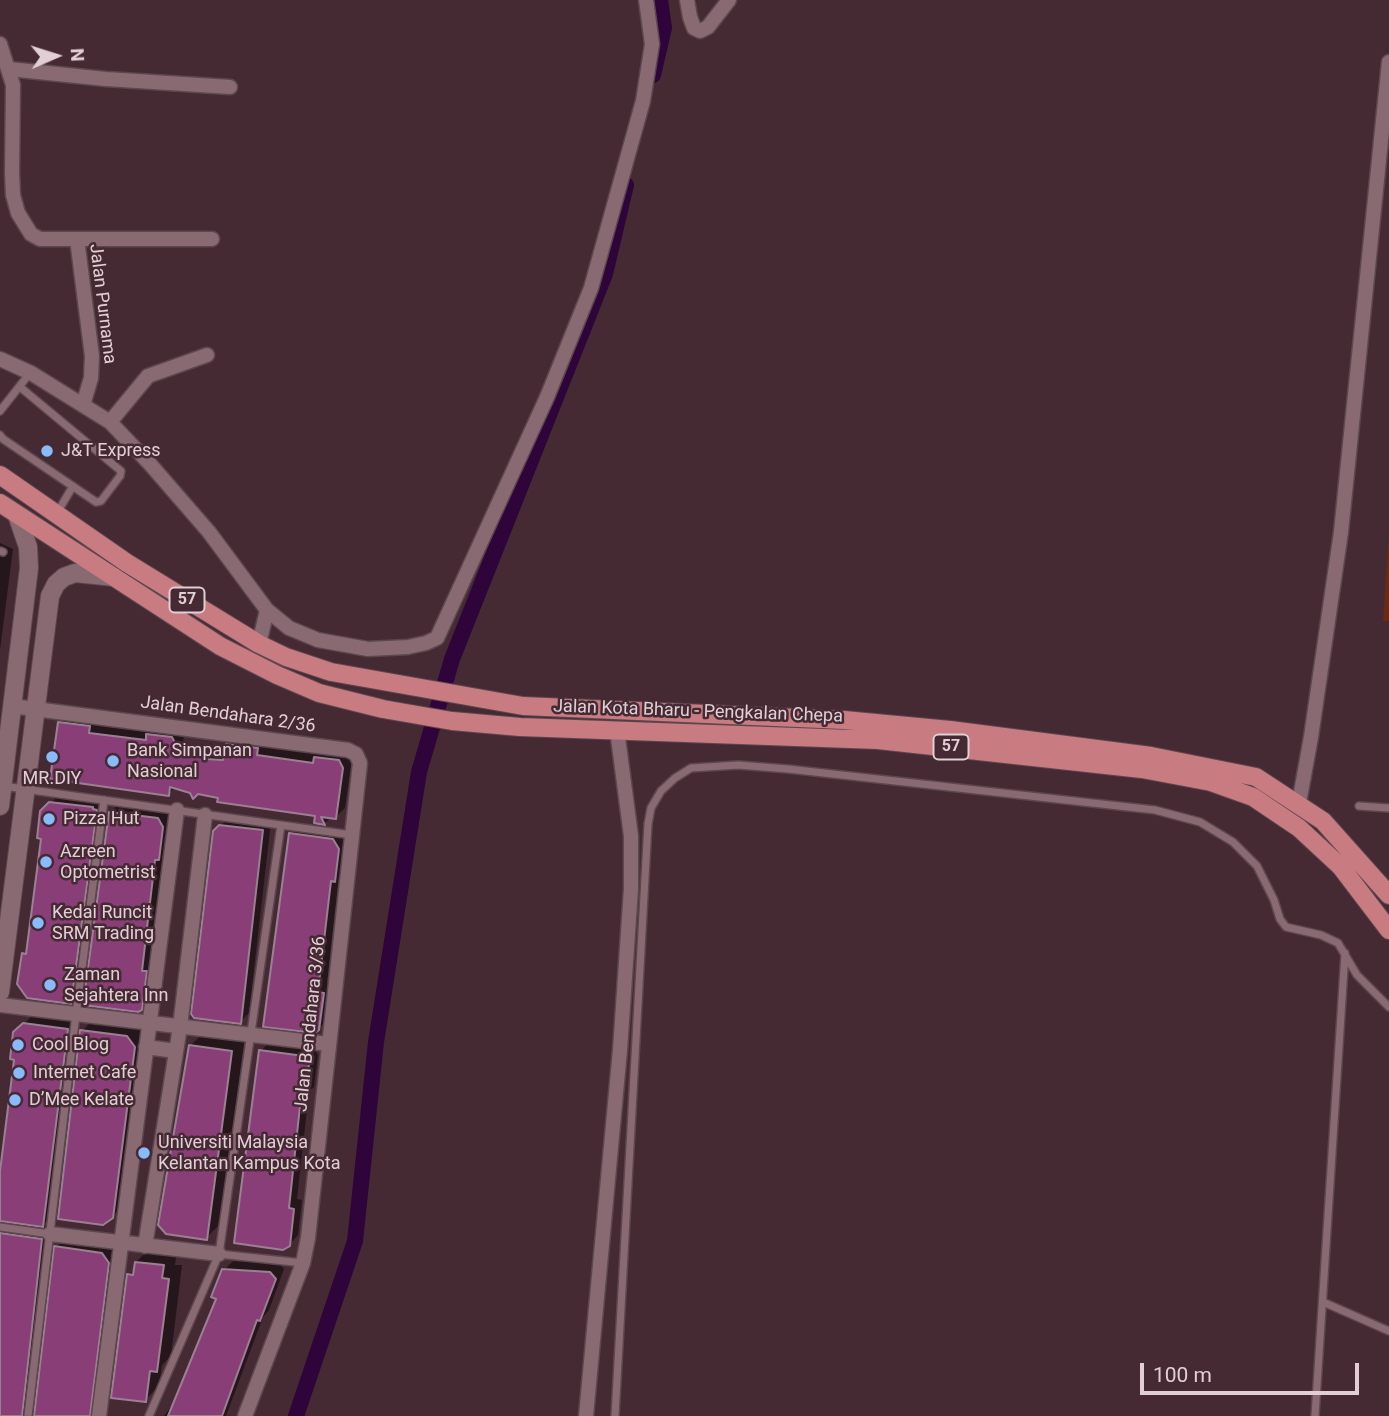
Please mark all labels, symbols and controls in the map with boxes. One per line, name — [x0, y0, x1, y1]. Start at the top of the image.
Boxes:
north arrow — [21, 21, 91, 91]
text: N — [66, 48, 89, 62]
street label: Jalan Purnama — [84, 243, 120, 365]
place label: J&T Express — [61, 440, 161, 462]
marker: J&T Express — [39, 443, 55, 459]
road number: 57 — [170, 587, 204, 612]
street label: Jalan Bendahara 2/36 — [139, 692, 317, 738]
street label: Jalan Kota Bharu - Pengkalan Chepa — [553, 696, 843, 728]
road number: 57 — [934, 734, 968, 760]
place label: Bank Simpanan Nasional — [127, 740, 252, 782]
marker: MR.DIY — [44, 749, 60, 765]
marker: Bank Simpanan Nasional — [105, 753, 121, 769]
place label: MR.DIY — [23, 768, 81, 790]
place label: Pizza Hut — [63, 808, 140, 830]
marker: Pizza Hut — [41, 811, 57, 827]
place label: Azreen Optometrist — [60, 841, 155, 884]
marker: Azreen Optometrist — [38, 854, 54, 870]
place label: Kedai Runcit SRM Trading — [52, 902, 154, 944]
marker: Kedai Runcit SRM Trading — [30, 915, 46, 931]
street label: Jalan Bendahara 3/36 — [291, 935, 331, 1113]
place label: Zaman Sejahtera Inn — [64, 964, 168, 1006]
marker: Zaman Sejahtera Inn — [42, 977, 58, 993]
place label: Cool Blog — [32, 1034, 109, 1056]
marker: Cool Blog — [10, 1037, 26, 1053]
place label: Internet Cafe — [33, 1062, 136, 1084]
marker: Internet Cafe — [11, 1065, 27, 1081]
place label: D’Mee Kelate — [29, 1089, 134, 1111]
marker: D’Mee Kelate — [7, 1092, 23, 1108]
place label: Universiti Malaysia Kelantan Kampus Kota — [158, 1132, 340, 1174]
marker: Universiti Malaysia Kelantan Kampus Kota — [136, 1145, 152, 1161]
scale bar — [1144, 1350, 1363, 1394]
text: 100 m — [1153, 1363, 1212, 1387]

